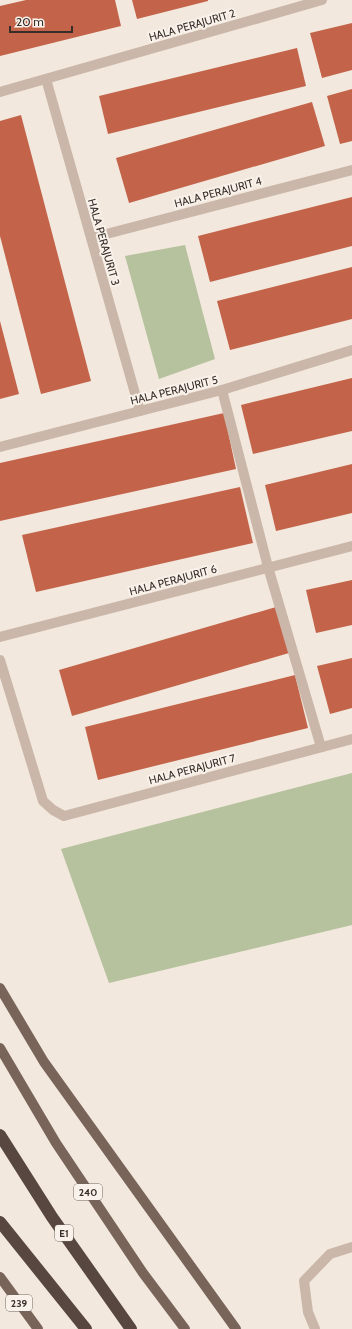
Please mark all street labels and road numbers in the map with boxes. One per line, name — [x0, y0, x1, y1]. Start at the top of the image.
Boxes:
street label: HALA PERAJURIT 2 — [147, 6, 237, 44]
street label: HALA PERAJURIT 4 — [173, 173, 264, 210]
street label: HALA PERAJURIT 3 — [85, 197, 123, 287]
street label: HALA PERAJURIT 5 — [129, 372, 219, 408]
street label: HALA PERAJURIT 6 — [128, 562, 218, 598]
street label: HALA PERAJURIT 7 — [147, 751, 237, 787]
road number: 240 — [74, 1184, 102, 1200]
road number: E1 — [55, 1225, 73, 1241]
road number: 239 — [6, 1295, 32, 1311]

